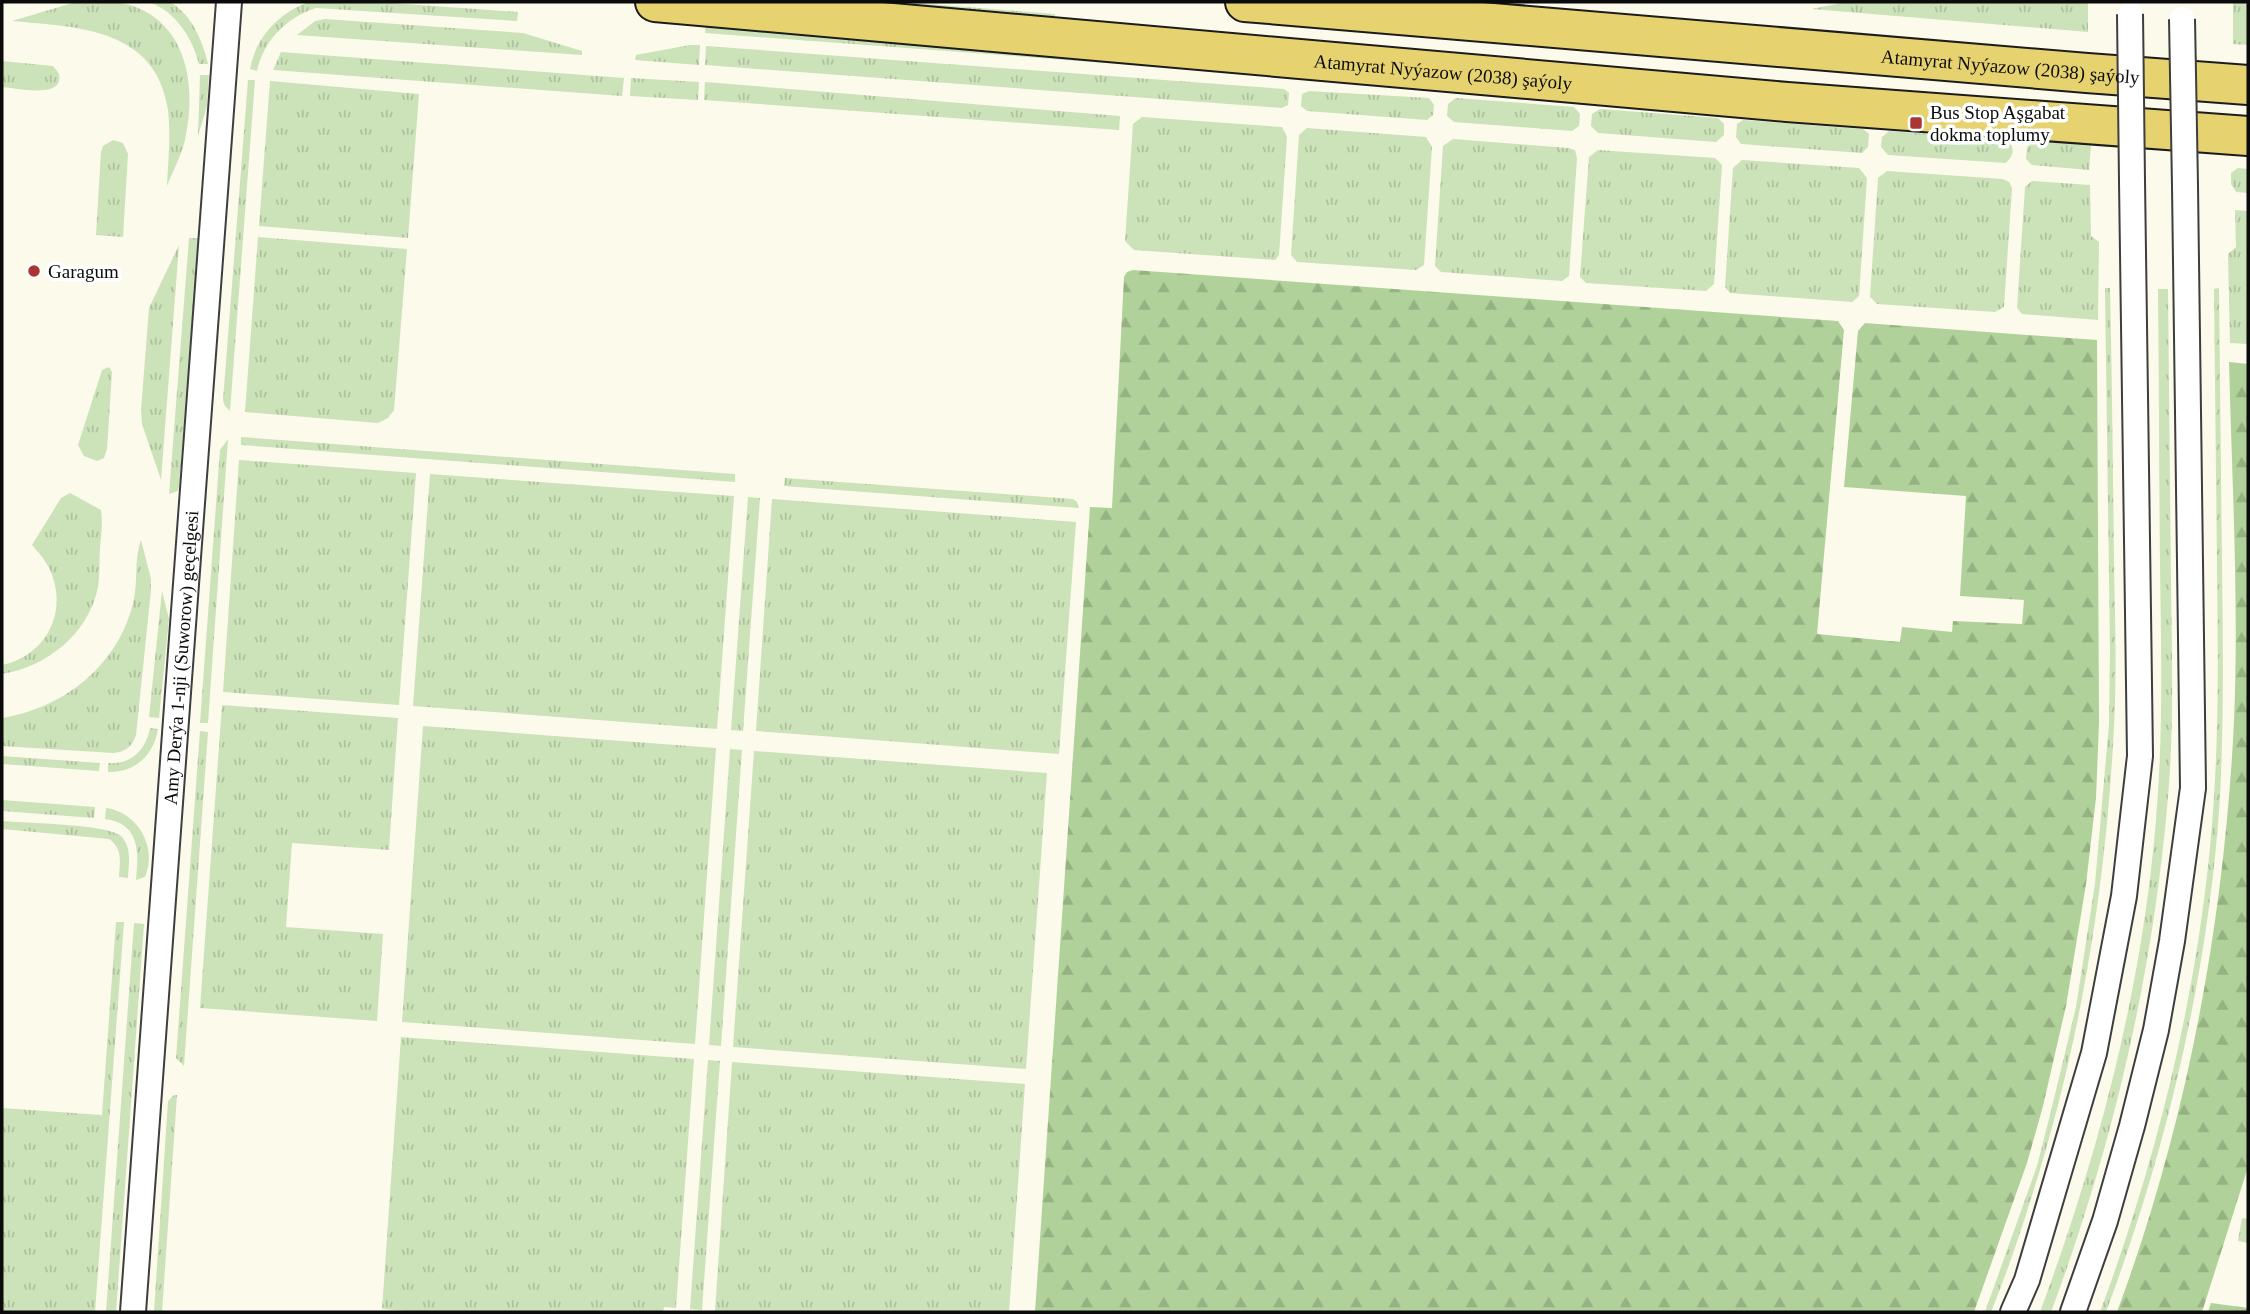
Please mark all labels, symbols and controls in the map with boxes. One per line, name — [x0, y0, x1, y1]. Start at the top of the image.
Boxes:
street label: Atamyrat Nyýazow (2038) şaýoly — [1880, 46, 2141, 88]
street label: Atamyrat Nyýazow (2038) şaýoly — [1313, 50, 1573, 94]
place label: Bus Stop Aşgabat dokma toplumy — [1930, 102, 2066, 145]
marker: Bus Stop Aşgabat dokma toplumy — [1908, 115, 1924, 131]
place label: Garagum — [48, 261, 119, 282]
marker: Garagum — [26, 263, 42, 279]
street label: Amy Derýa 1-nji (Suworow) geçelgesi — [160, 510, 202, 806]

